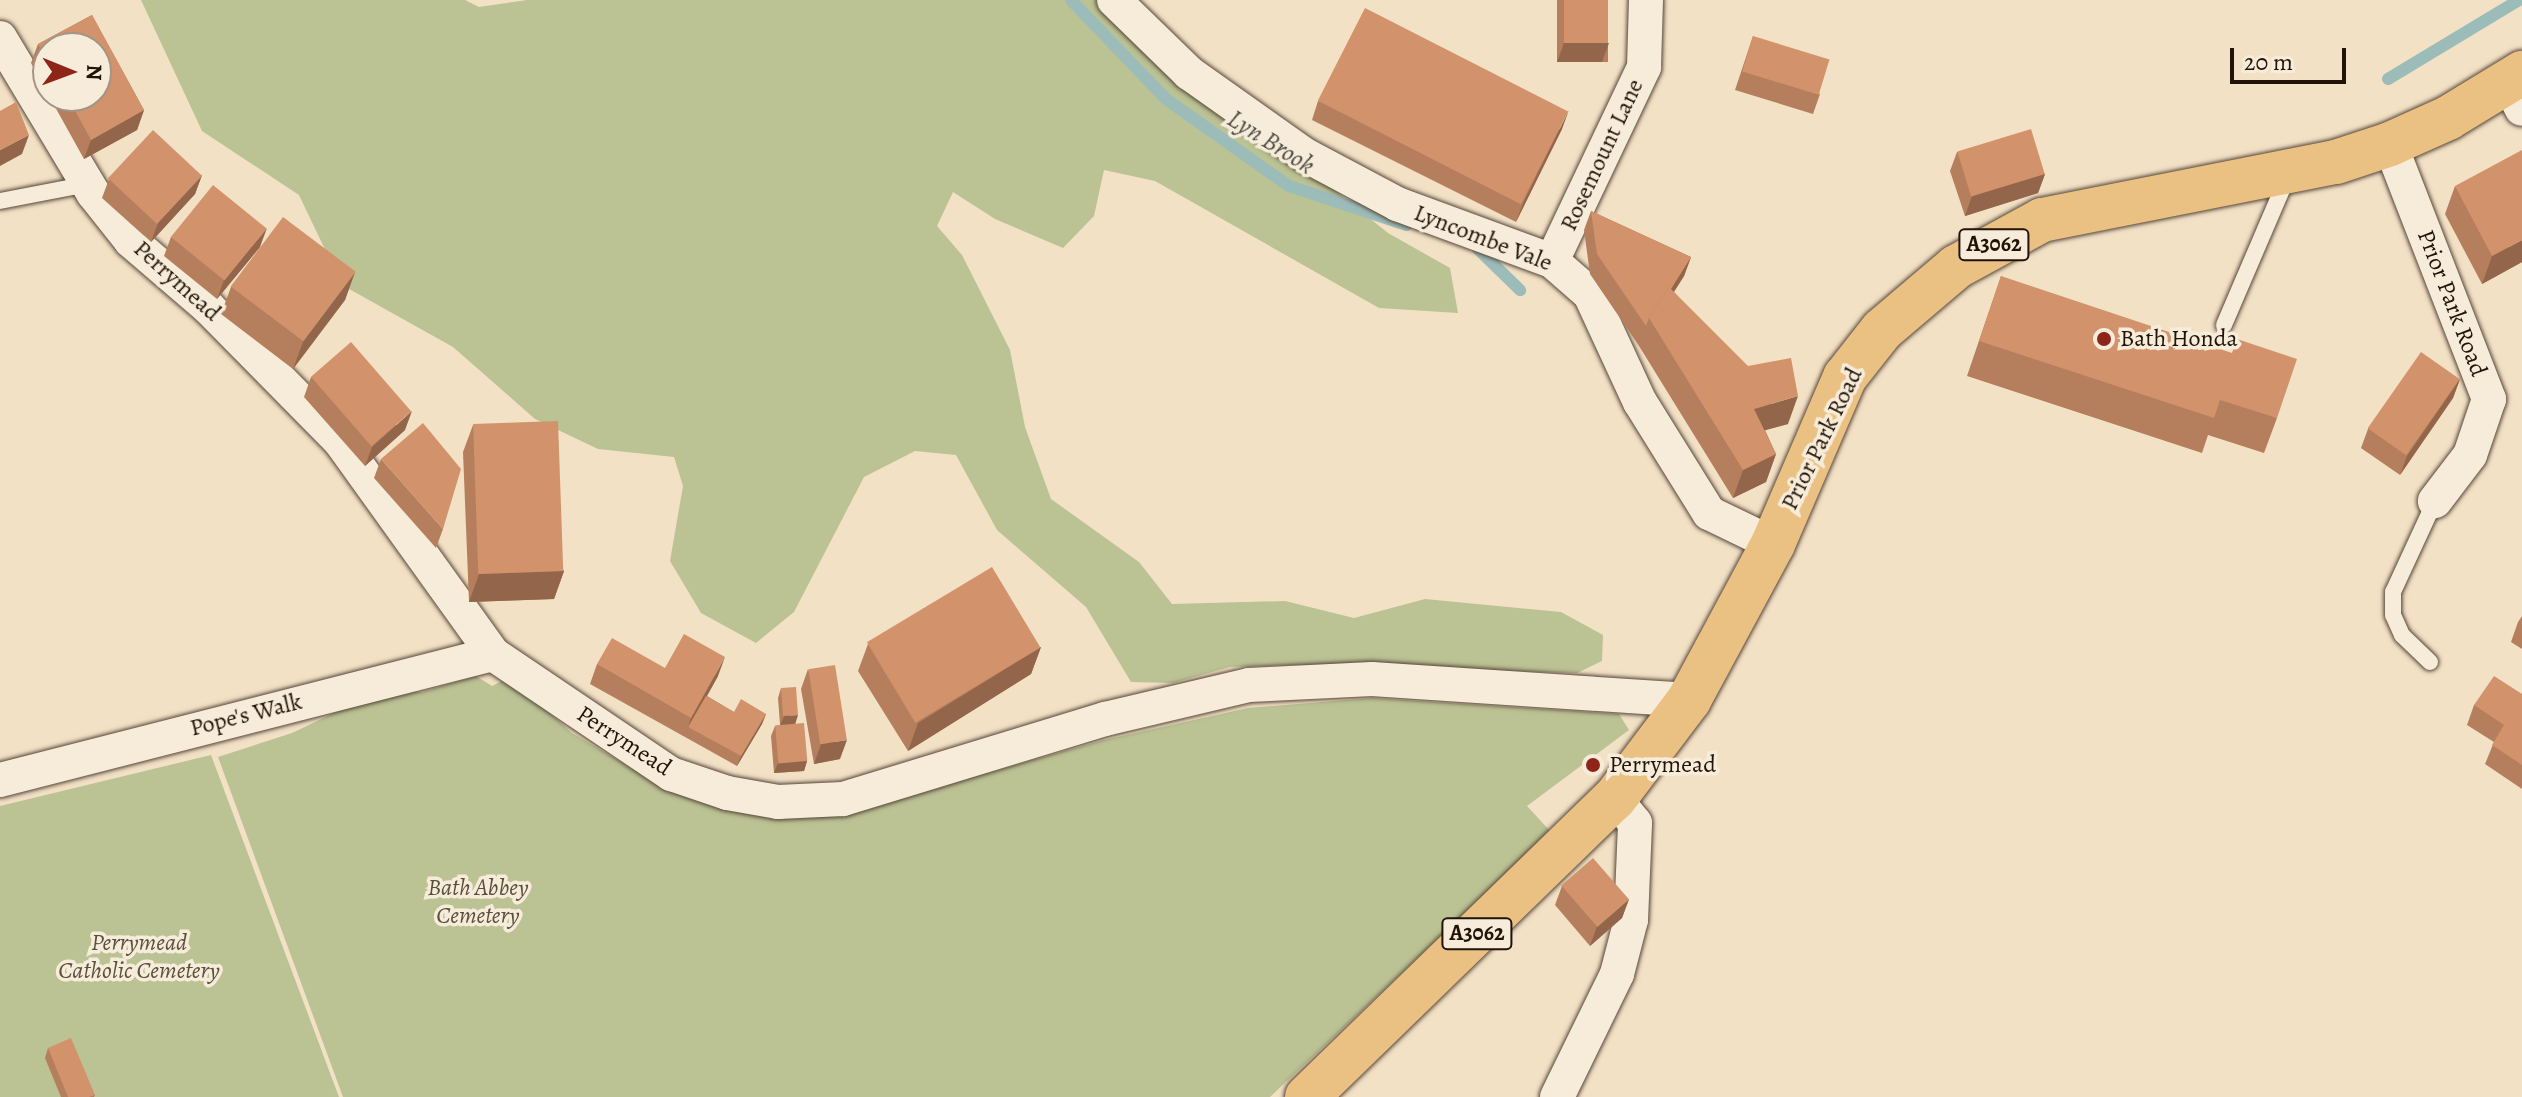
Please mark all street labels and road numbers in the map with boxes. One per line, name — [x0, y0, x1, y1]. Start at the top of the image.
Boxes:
street label: Rosemount Lane — [1554, 74, 1650, 236]
street label: Lyncombe Vale — [1410, 198, 1556, 278]
street label: Prior Park Road — [2411, 226, 2493, 380]
road number: A3062 — [1958, 227, 2030, 263]
street label: Perrymead — [128, 234, 226, 328]
street label: Prior Park Road — [1775, 363, 1869, 515]
street label: Pope's Walk — [187, 687, 305, 743]
street label: Perrymead — [571, 700, 677, 782]
road number: A3062 — [1441, 916, 1513, 952]

